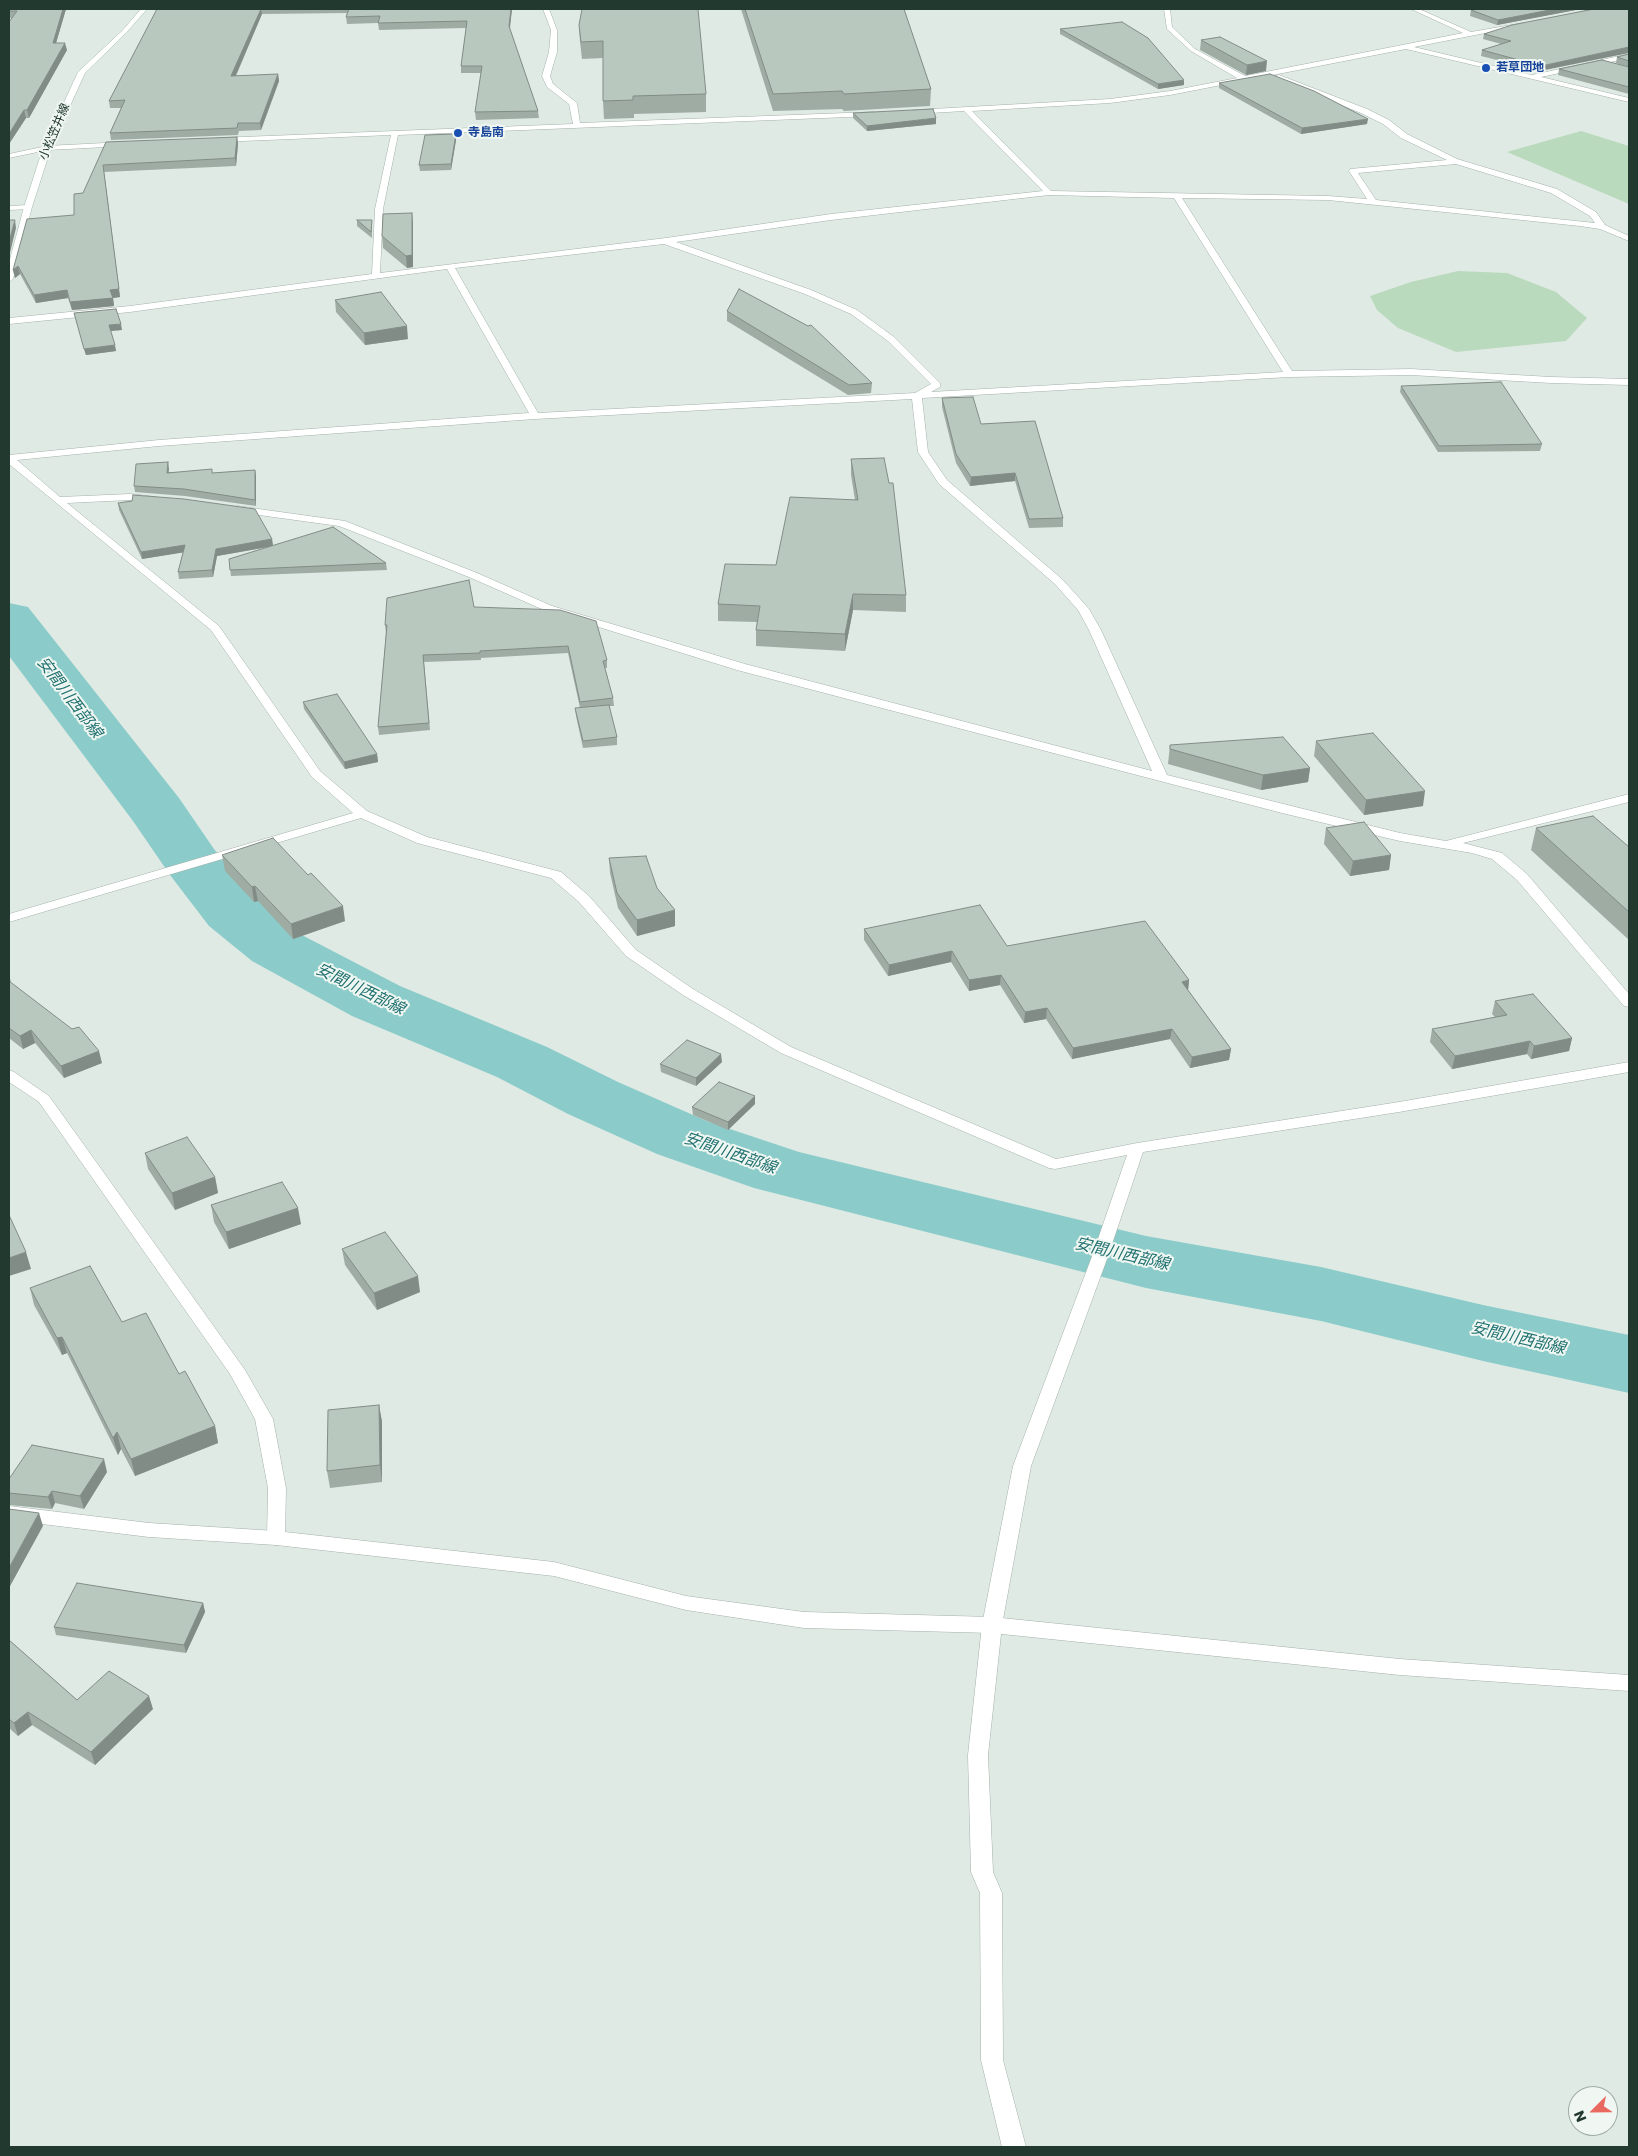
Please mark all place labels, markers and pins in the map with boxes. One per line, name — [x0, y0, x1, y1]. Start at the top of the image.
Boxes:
place label: 若草団地 — [1496, 61, 1544, 75]
marker: 若草団地 — [1480, 62, 1492, 74]
place label: 寺島南 — [468, 126, 504, 140]
marker: 寺島南 — [452, 127, 464, 139]

